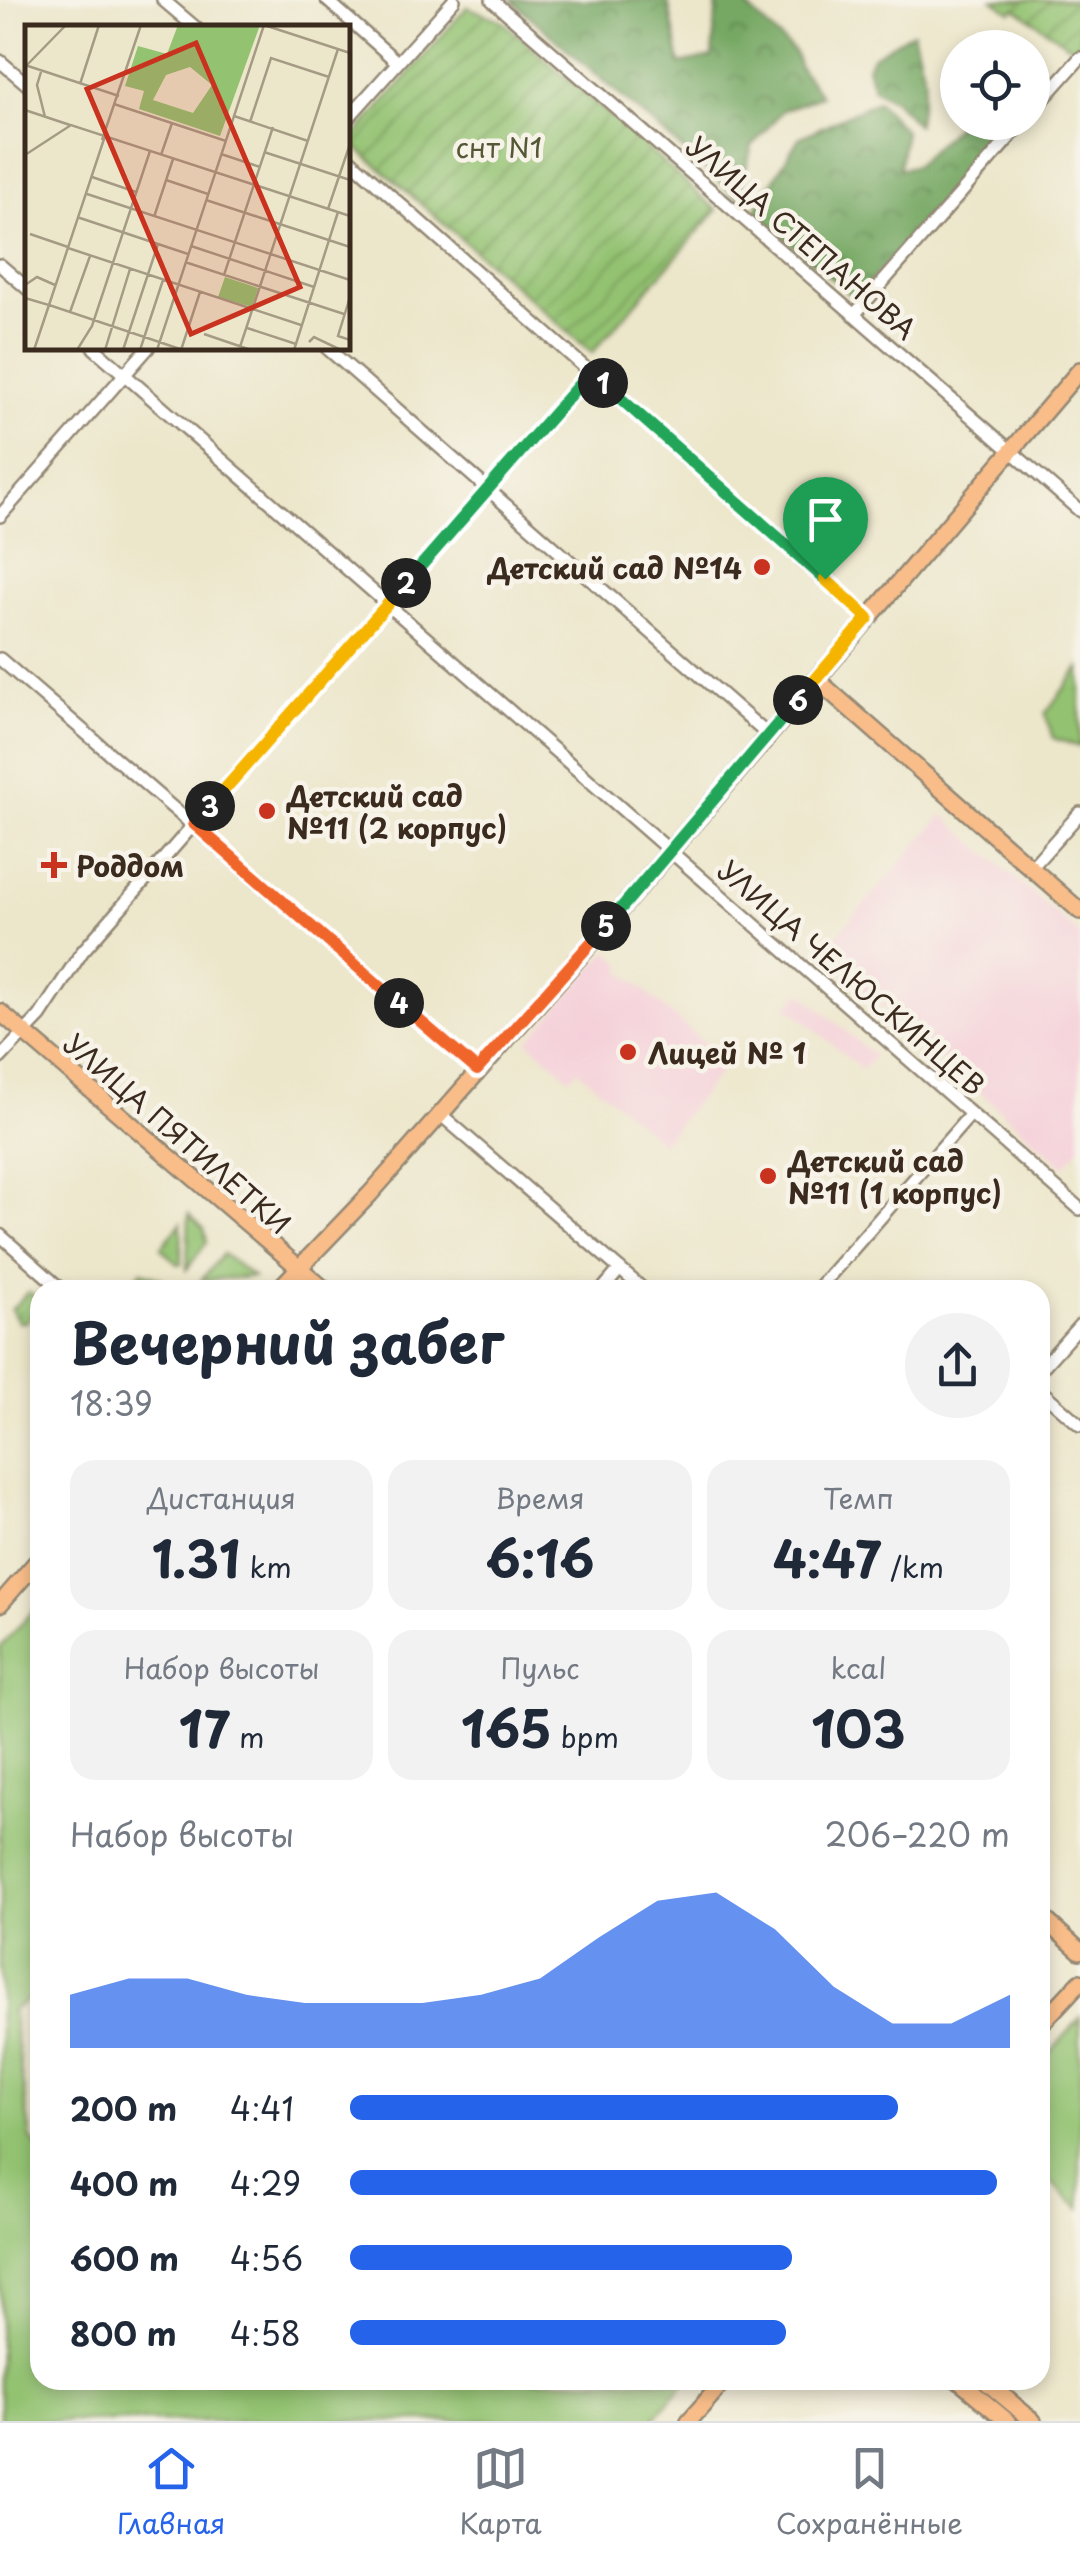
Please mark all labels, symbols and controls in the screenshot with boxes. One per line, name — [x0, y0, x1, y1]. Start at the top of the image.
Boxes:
inset map — [25, 25, 350, 350]
map controls — [940, 30, 1050, 140]
button: locate — [940, 30, 1050, 140]
park label: снт N1 — [456, 125, 542, 168]
street label: УЛИЦА СТЕПАНОВА — [678, 125, 926, 349]
pin: 1 — [578, 358, 628, 408]
text: 1 — [596, 361, 610, 404]
pin — [783, 477, 868, 580]
icon: arrive — [798, 492, 853, 547]
place label: Детский сад №14 — [487, 546, 742, 589]
marker: Детский сад №14 — [751, 556, 773, 578]
pin: 2 — [381, 558, 431, 608]
text: 2 — [396, 561, 416, 604]
pin: 6 — [773, 675, 823, 725]
text: 6 — [788, 678, 808, 721]
place label: Детский сад №11 (2 корпус) — [286, 774, 507, 849]
pin: 3 — [185, 781, 235, 831]
text: 3 — [201, 784, 219, 827]
marker: Детский сад №11 (2 корпус) — [256, 800, 278, 822]
place label: Роддом — [76, 844, 184, 887]
street label: УЛИЦА ЧЕЛЮСКИНЦЕВ — [709, 849, 995, 1105]
marker: Роддом — [41, 852, 67, 878]
pin: 5 — [581, 901, 631, 951]
text: 5 — [597, 904, 615, 947]
pin: 4 — [374, 978, 424, 1028]
text: 4 — [389, 981, 409, 1024]
street label: УЛИЦА ПЯТИЛЕТКИ — [55, 1022, 301, 1244]
place label: Лицей № 1 — [648, 1031, 806, 1074]
marker: Лицей № 1 — [617, 1041, 639, 1063]
place label: Детский сад №11 (1 корпус) — [787, 1139, 1002, 1214]
marker: Детский сад №11 (1 корпус) — [757, 1165, 779, 1187]
text: Вечерний забег — [70, 1300, 504, 1383]
button: share — [905, 1313, 1010, 1418]
text: 18:39 — [70, 1379, 153, 1427]
text: Дистанция — [147, 1476, 296, 1519]
text: Время — [495, 1476, 585, 1519]
text: Темп — [823, 1476, 894, 1519]
text: 1.31 — [152, 1519, 240, 1595]
text: 6:16 — [485, 1519, 594, 1595]
text: 4:47 — [773, 1519, 881, 1595]
text: km — [240, 1545, 292, 1588]
text: /km — [881, 1545, 944, 1588]
text: Набор высоты — [124, 1646, 320, 1689]
text: Пульс — [500, 1646, 580, 1689]
text: kcal — [830, 1646, 886, 1689]
text: 17 — [179, 1689, 230, 1765]
text: 165 — [461, 1689, 552, 1765]
text: 103 — [811, 1689, 905, 1765]
text: m — [230, 1715, 265, 1758]
text: bpm — [552, 1715, 619, 1758]
text: Набор высоты — [70, 1810, 294, 1858]
text: 206–220 m — [824, 1810, 1010, 1858]
text: 200 m — [70, 2084, 177, 2132]
text: 4:41 — [230, 2084, 294, 2132]
text: 400 m — [70, 2159, 178, 2207]
text: 4:29 — [230, 2159, 301, 2207]
text: 600 m — [70, 2234, 179, 2282]
text: 4:56 — [230, 2234, 303, 2282]
text: 800 m — [70, 2309, 177, 2357]
text: 4:58 — [230, 2309, 301, 2357]
tab: Главная — [117, 2441, 225, 2544]
tab: Карта — [460, 2441, 542, 2544]
tab: Сохранённые — [776, 2441, 963, 2544]

